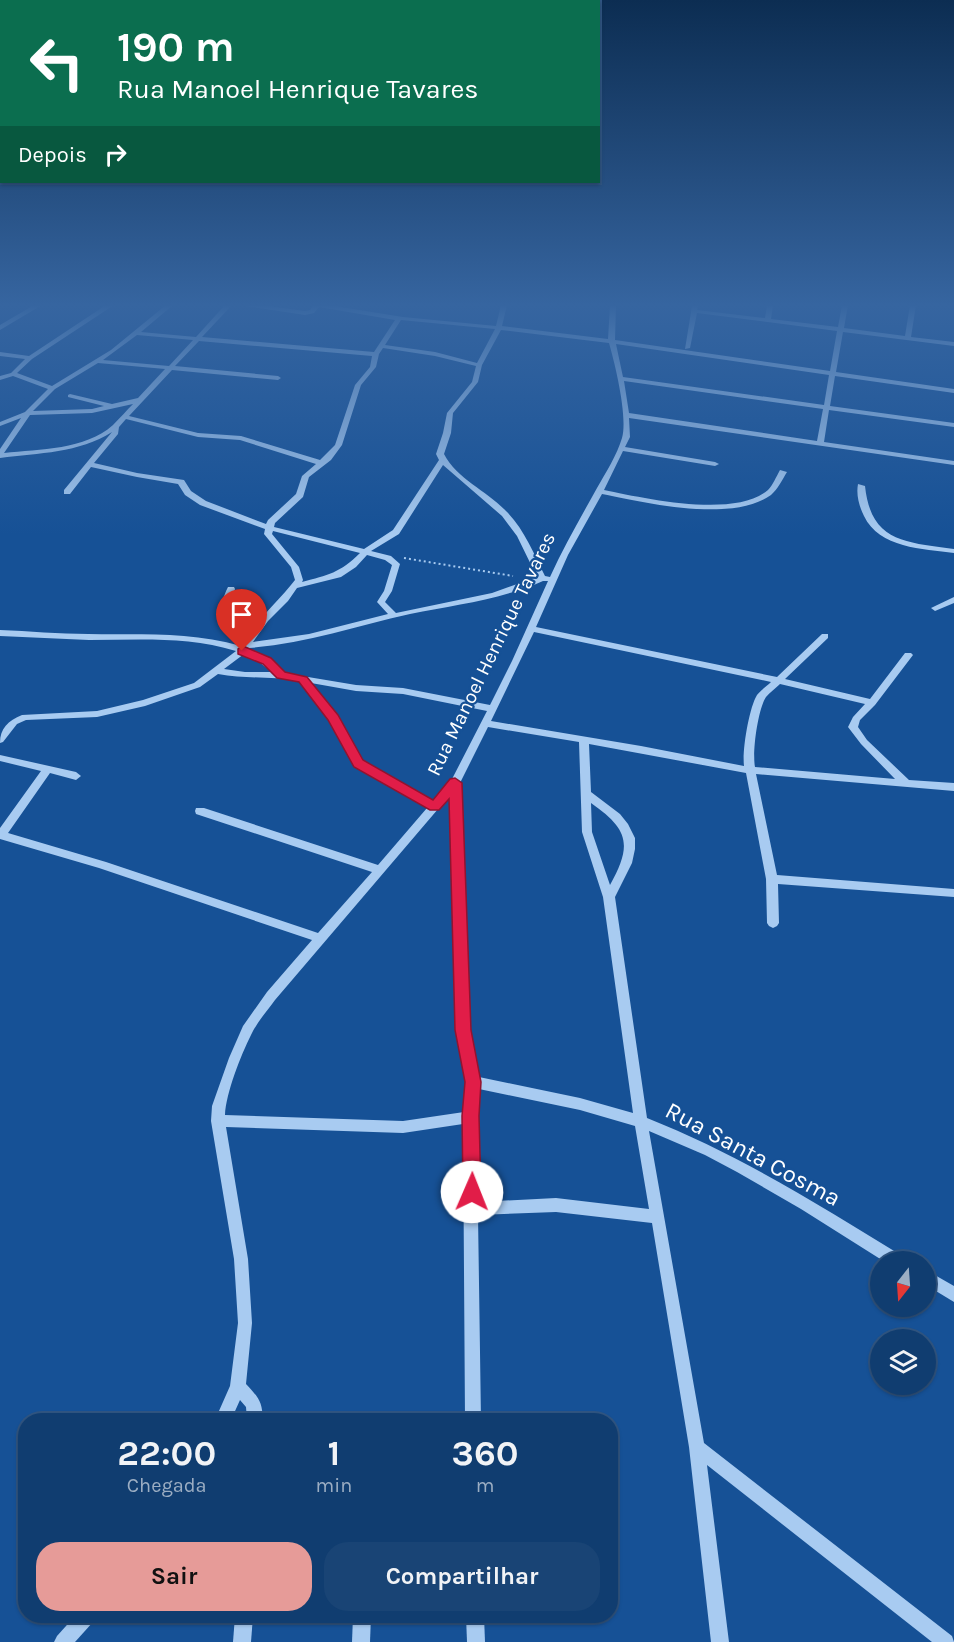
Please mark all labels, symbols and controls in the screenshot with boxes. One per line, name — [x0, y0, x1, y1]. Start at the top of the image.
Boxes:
text: 190 m — [117, 22, 235, 72]
icon: left — [18, 24, 96, 102]
text: Rua Manoel Henrique Tavares — [117, 73, 478, 105]
icon: right — [99, 138, 132, 171]
text: Depois — [18, 142, 87, 168]
street label: Rua Manoel Henrique Tavares — [422, 529, 560, 779]
pin — [216, 589, 267, 651]
icon: arrive — [225, 598, 258, 631]
street label: Rua Santa Cosma — [661, 1096, 845, 1212]
position arrow — [440, 1160, 504, 1224]
north arrow — [870, 1251, 936, 1317]
map controls — [870, 1251, 936, 1395]
button: layers — [870, 1329, 936, 1395]
text: 22:00 — [117, 1432, 216, 1474]
text: 1 — [327, 1432, 340, 1474]
text: 360 — [452, 1432, 519, 1474]
text: Chegada — [127, 1474, 207, 1497]
text: min — [316, 1474, 352, 1497]
text: m — [476, 1474, 494, 1497]
button: Sair — [36, 1542, 312, 1611]
button: Compartilhar — [324, 1542, 600, 1611]

